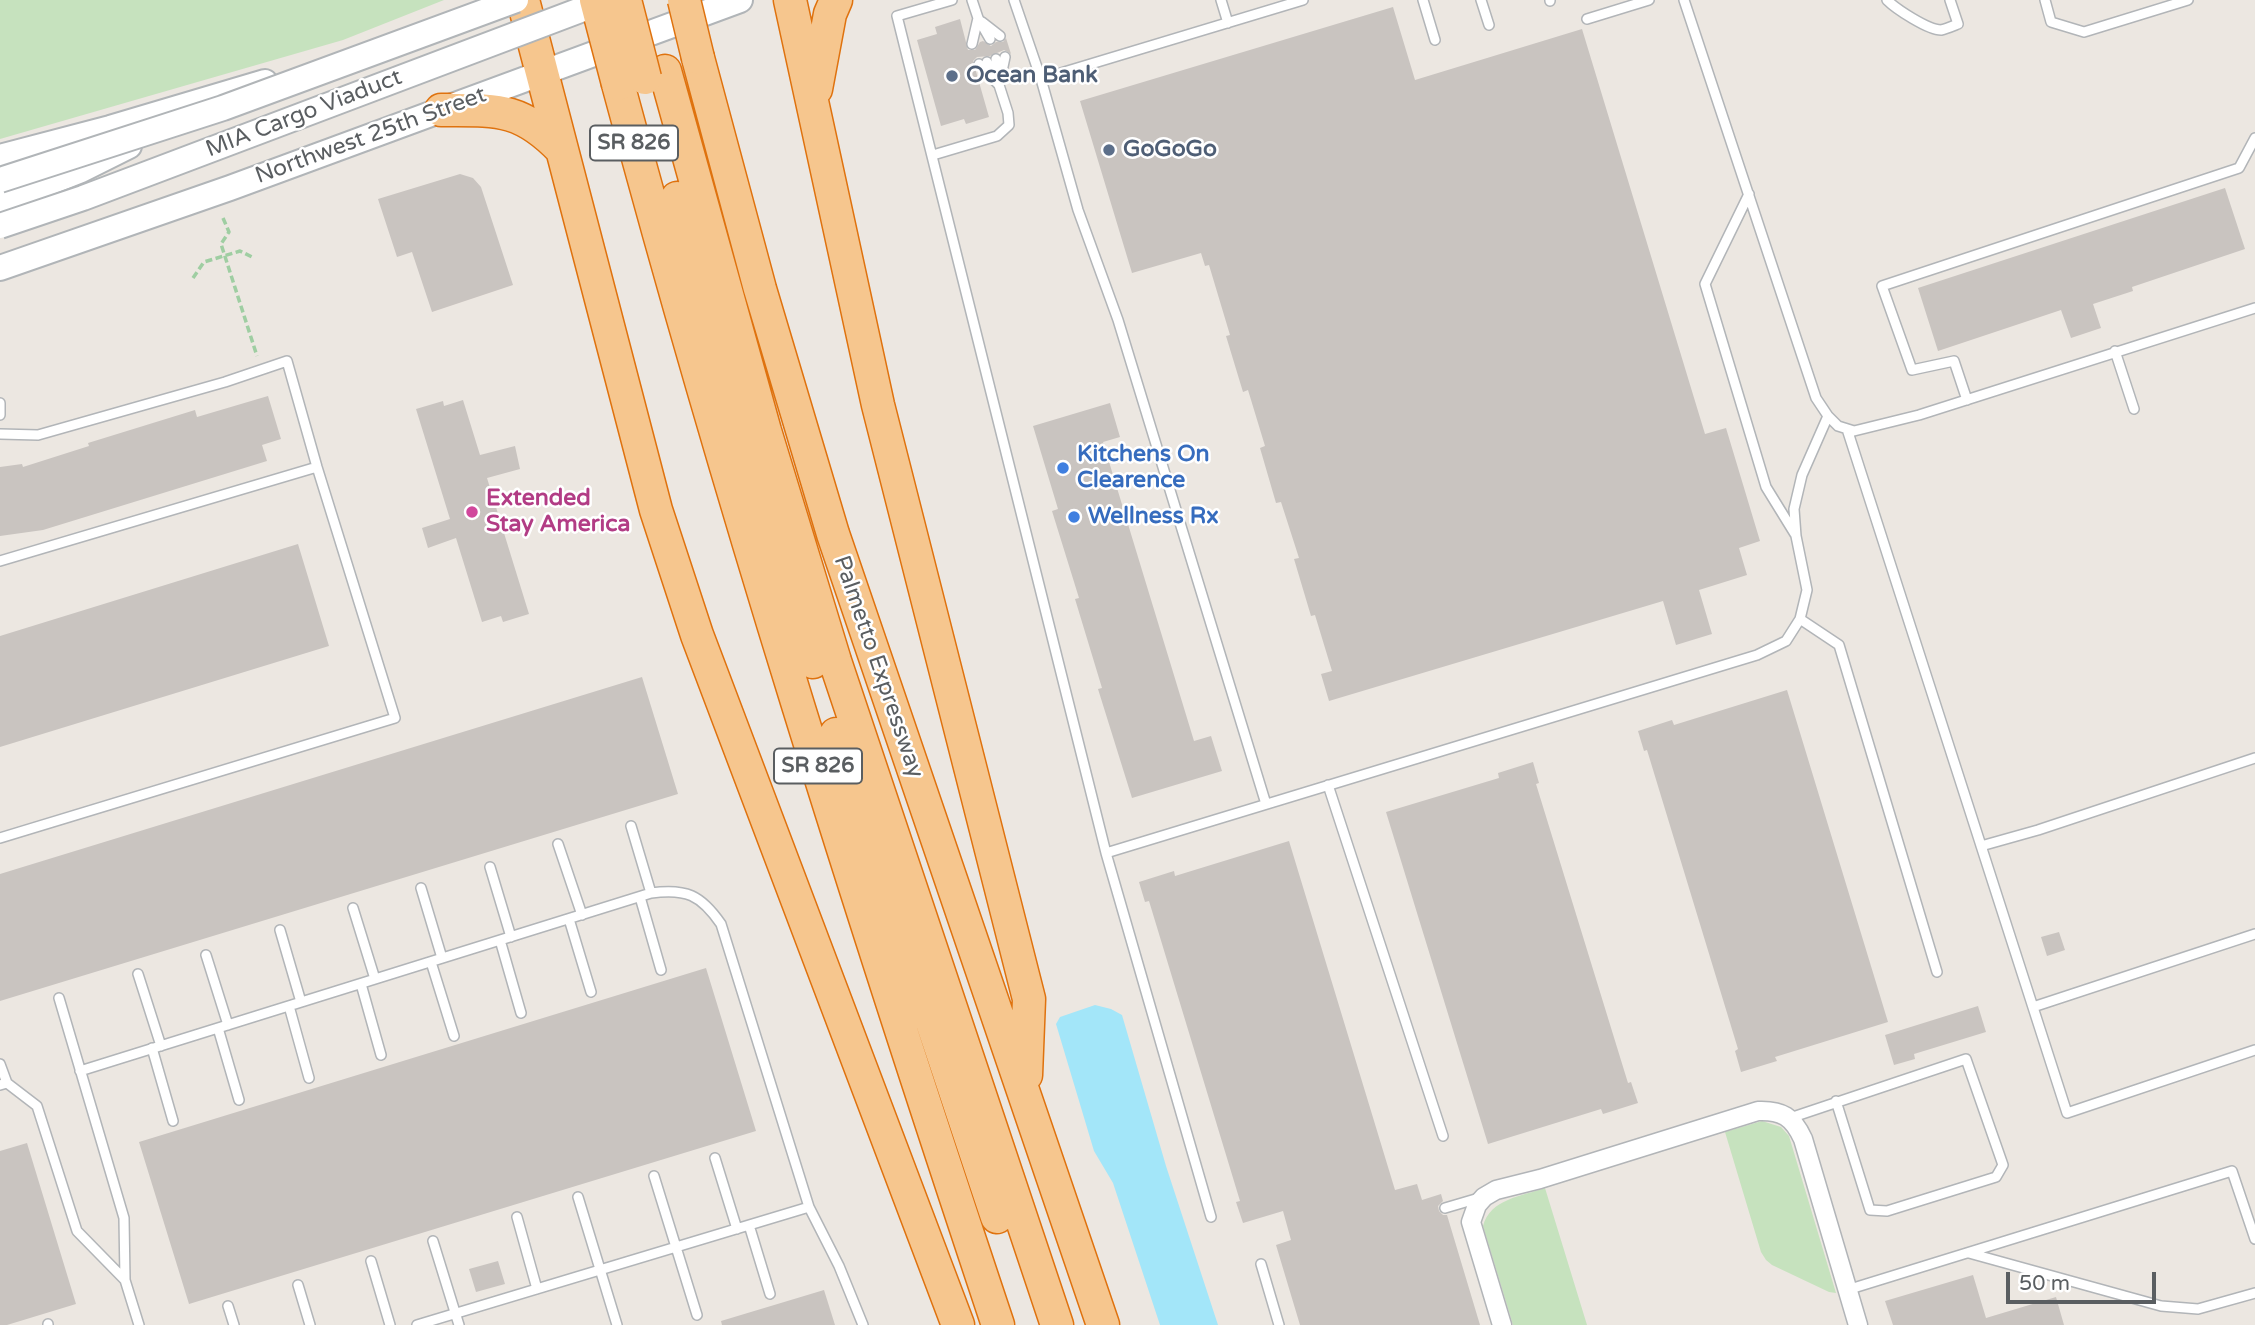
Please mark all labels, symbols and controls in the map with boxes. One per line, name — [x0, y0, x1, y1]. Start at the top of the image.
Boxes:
place label: Ocean Bank — [966, 62, 1098, 90]
street label: MIA Cargo Viaduct — [202, 64, 406, 164]
marker: Ocean Bank — [944, 68, 960, 84]
street label: Northwest 25th Street — [252, 81, 490, 191]
road number: SR 826 — [590, 125, 678, 160]
place label: GoGoGo — [1123, 136, 1217, 164]
marker: GoGoGo — [1101, 142, 1117, 158]
place label: Kitchens On Clearence — [1077, 441, 1210, 495]
marker: Kitchens On Clearence — [1055, 460, 1071, 476]
place label: Extended Stay America — [486, 485, 630, 539]
place label: Wellness Rx — [1088, 503, 1219, 531]
marker: Extended Stay America — [464, 504, 480, 520]
marker: Wellness Rx — [1066, 509, 1082, 525]
street label: Palmetto Expressway — [827, 552, 929, 782]
road number: SR 826 — [774, 748, 862, 784]
scale bar — [2010, 1258, 2160, 1302]
text: 50 m — [2019, 1271, 2070, 1296]

